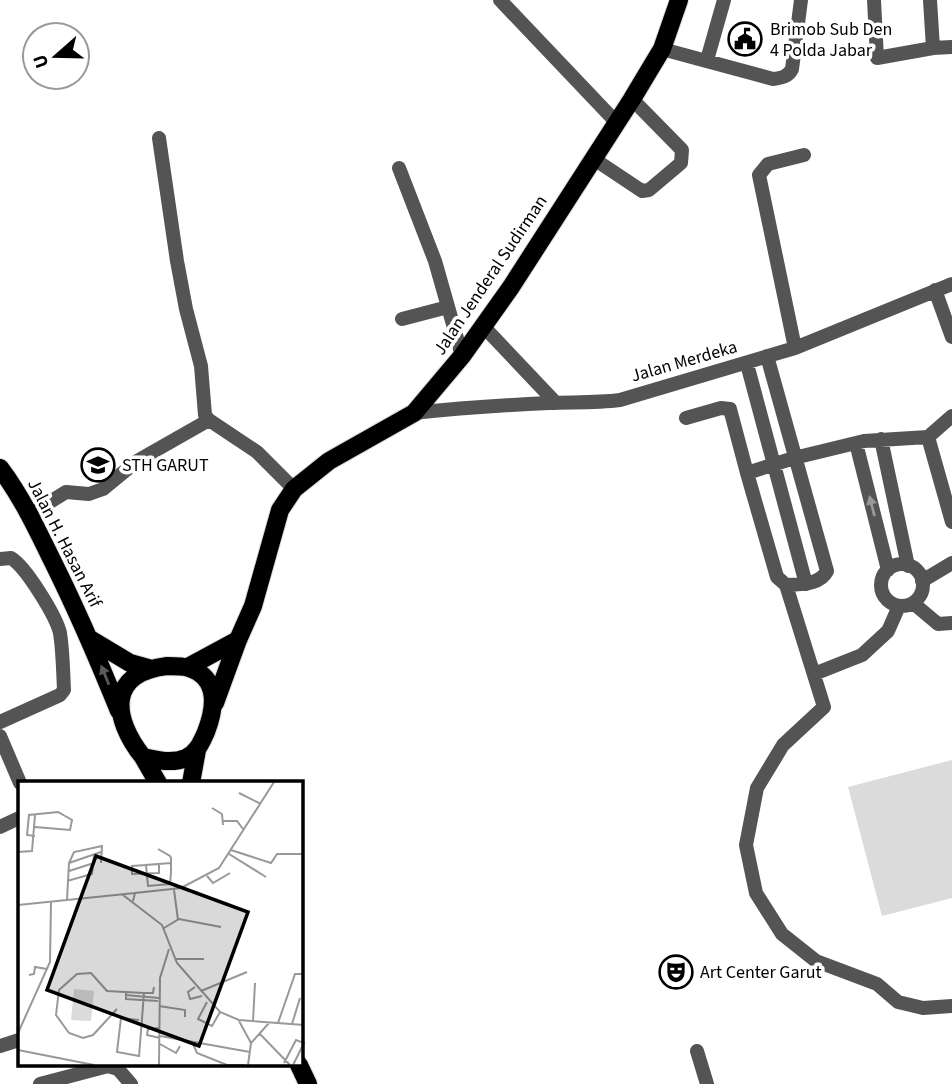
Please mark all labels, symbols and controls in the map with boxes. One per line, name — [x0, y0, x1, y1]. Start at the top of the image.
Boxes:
place label: Brimob Sub Den 4 Polda Jabar — [770, 17, 892, 63]
public building icon: Brimob Sub Den 4 Polda Jabar — [726, 20, 764, 58]
north arrow — [21, 21, 91, 91]
text: U — [27, 51, 56, 72]
street label: Jalan Jenderal Sudirman — [427, 190, 553, 360]
street label: Jalan Merdeka — [628, 334, 740, 389]
school or university icon: STH GARUT — [79, 446, 117, 484]
place label: STH GARUT — [122, 453, 209, 478]
street label: Jalan H. Hasan Arif — [21, 475, 108, 612]
one-way arrow — [866, 495, 877, 517]
one-way arrow — [99, 664, 110, 685]
inset map — [18, 781, 303, 1066]
theatre icon: Art Center Garut — [657, 953, 695, 991]
place label: Art Center Garut — [700, 960, 822, 985]

